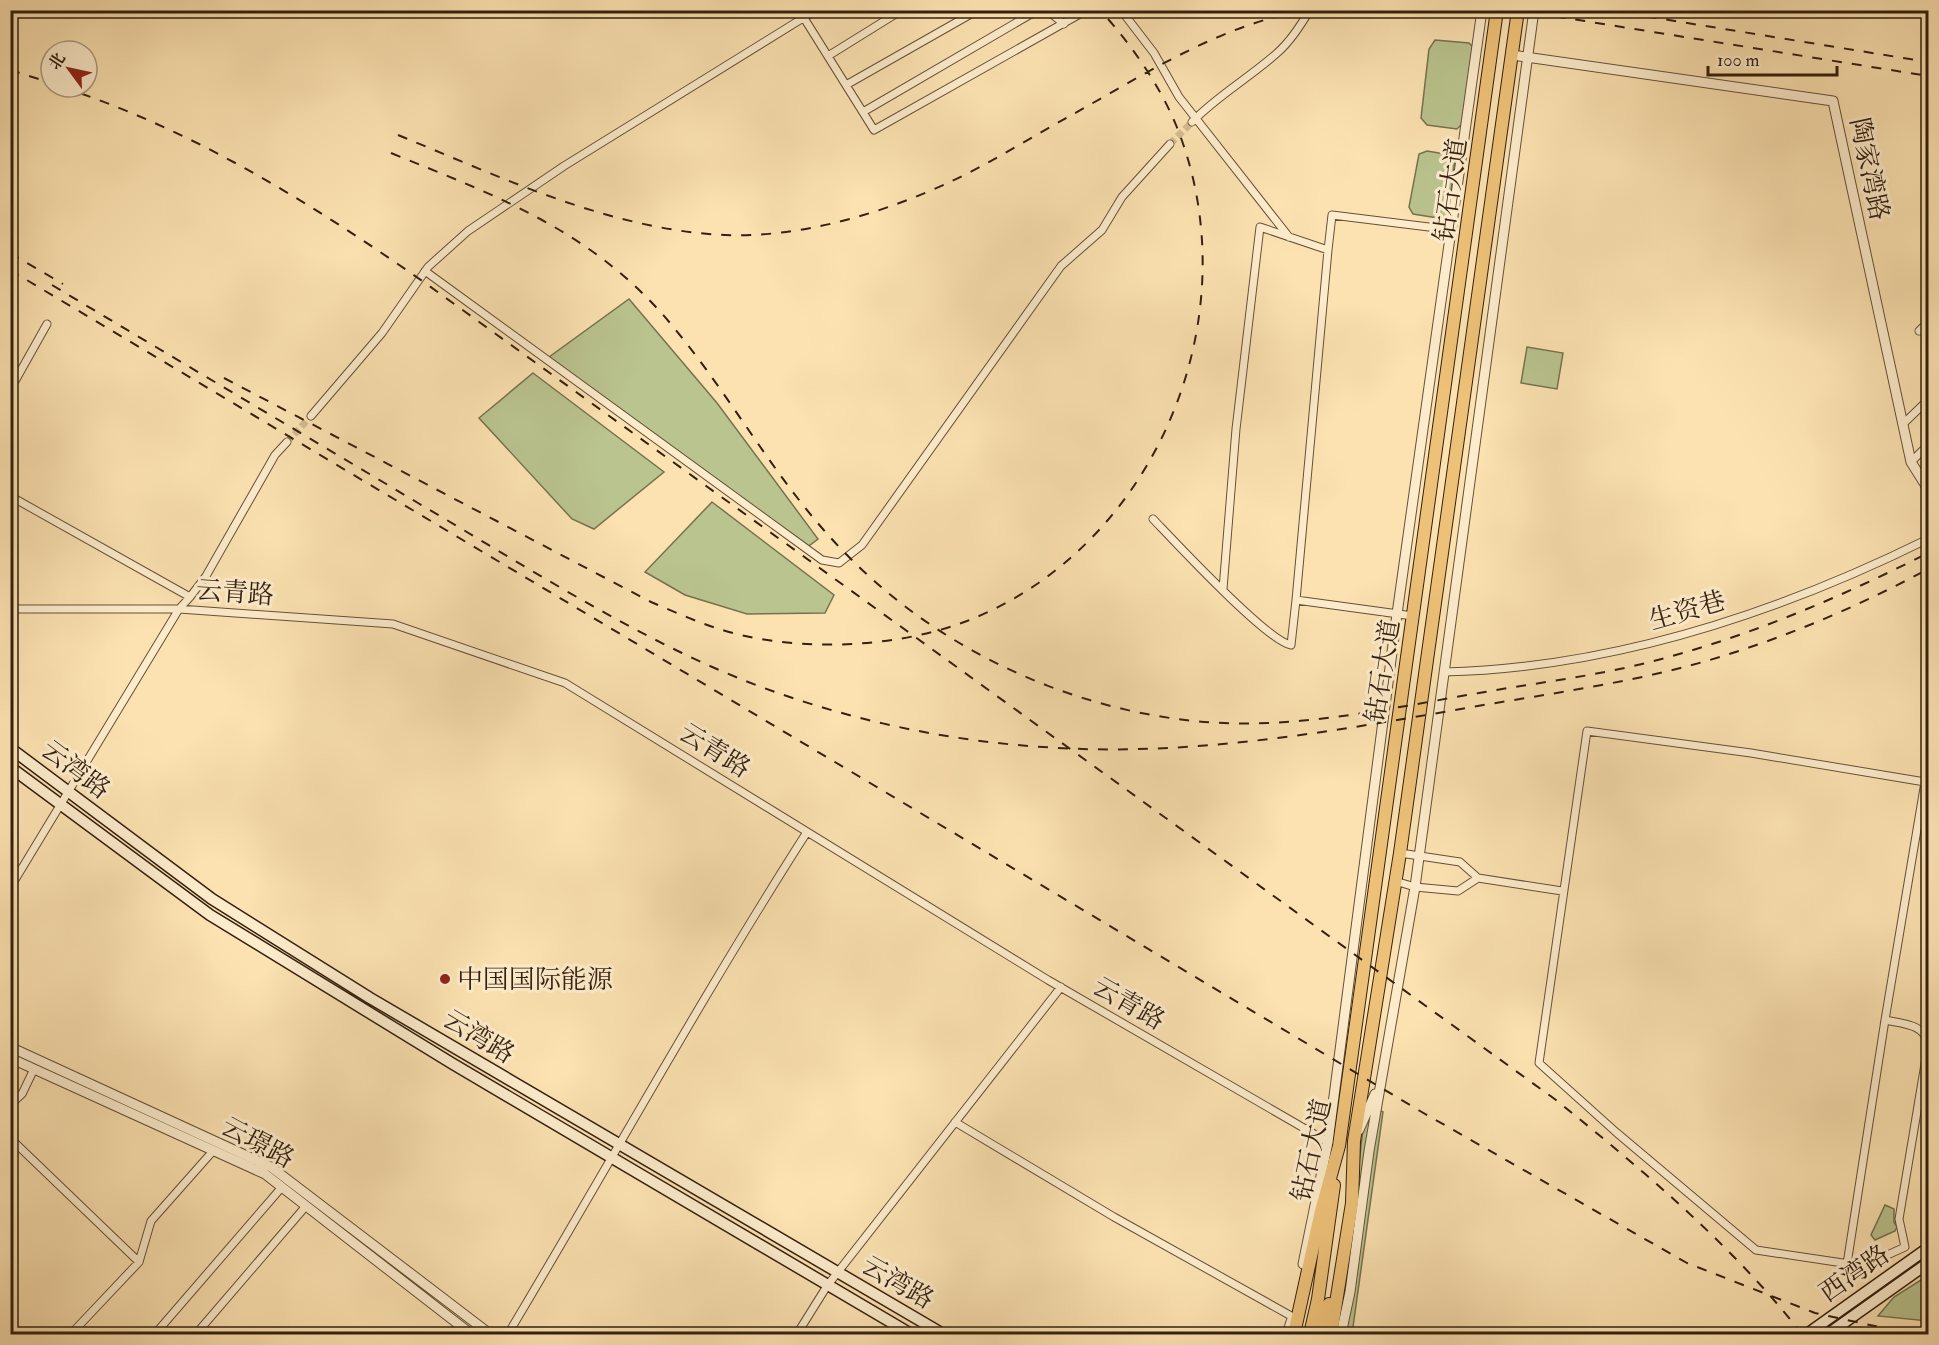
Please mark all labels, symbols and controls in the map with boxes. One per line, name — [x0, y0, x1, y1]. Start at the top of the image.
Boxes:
north arrow — [39, 39, 99, 99]
scale bar — [1708, 39, 1837, 77]
text: 北 — [45, 49, 70, 74]
text: 100 m — [1717, 49, 1760, 72]
street label: 陶家湾路 — [1843, 115, 1895, 223]
street label: 钻石大道 — [1428, 136, 1474, 244]
street label: 云青路 — [195, 574, 275, 612]
street label: 生资巷 — [1645, 585, 1729, 637]
street label: 钻石大道 — [1359, 617, 1407, 725]
street label: 云青路 — [673, 717, 756, 785]
street label: 云湾路 — [35, 734, 116, 806]
place label: 中国国际能源 — [457, 964, 613, 996]
street label: 云青路 — [1087, 971, 1170, 1037]
marker: 中国国际能源 — [438, 972, 452, 986]
street label: 云湾路 — [437, 1003, 520, 1071]
street label: 钻石大道 — [1286, 1096, 1338, 1204]
street label: 云璟路 — [216, 1110, 299, 1175]
street label: 西湾路 — [1813, 1238, 1896, 1309]
street label: 云湾路 — [856, 1250, 939, 1316]

